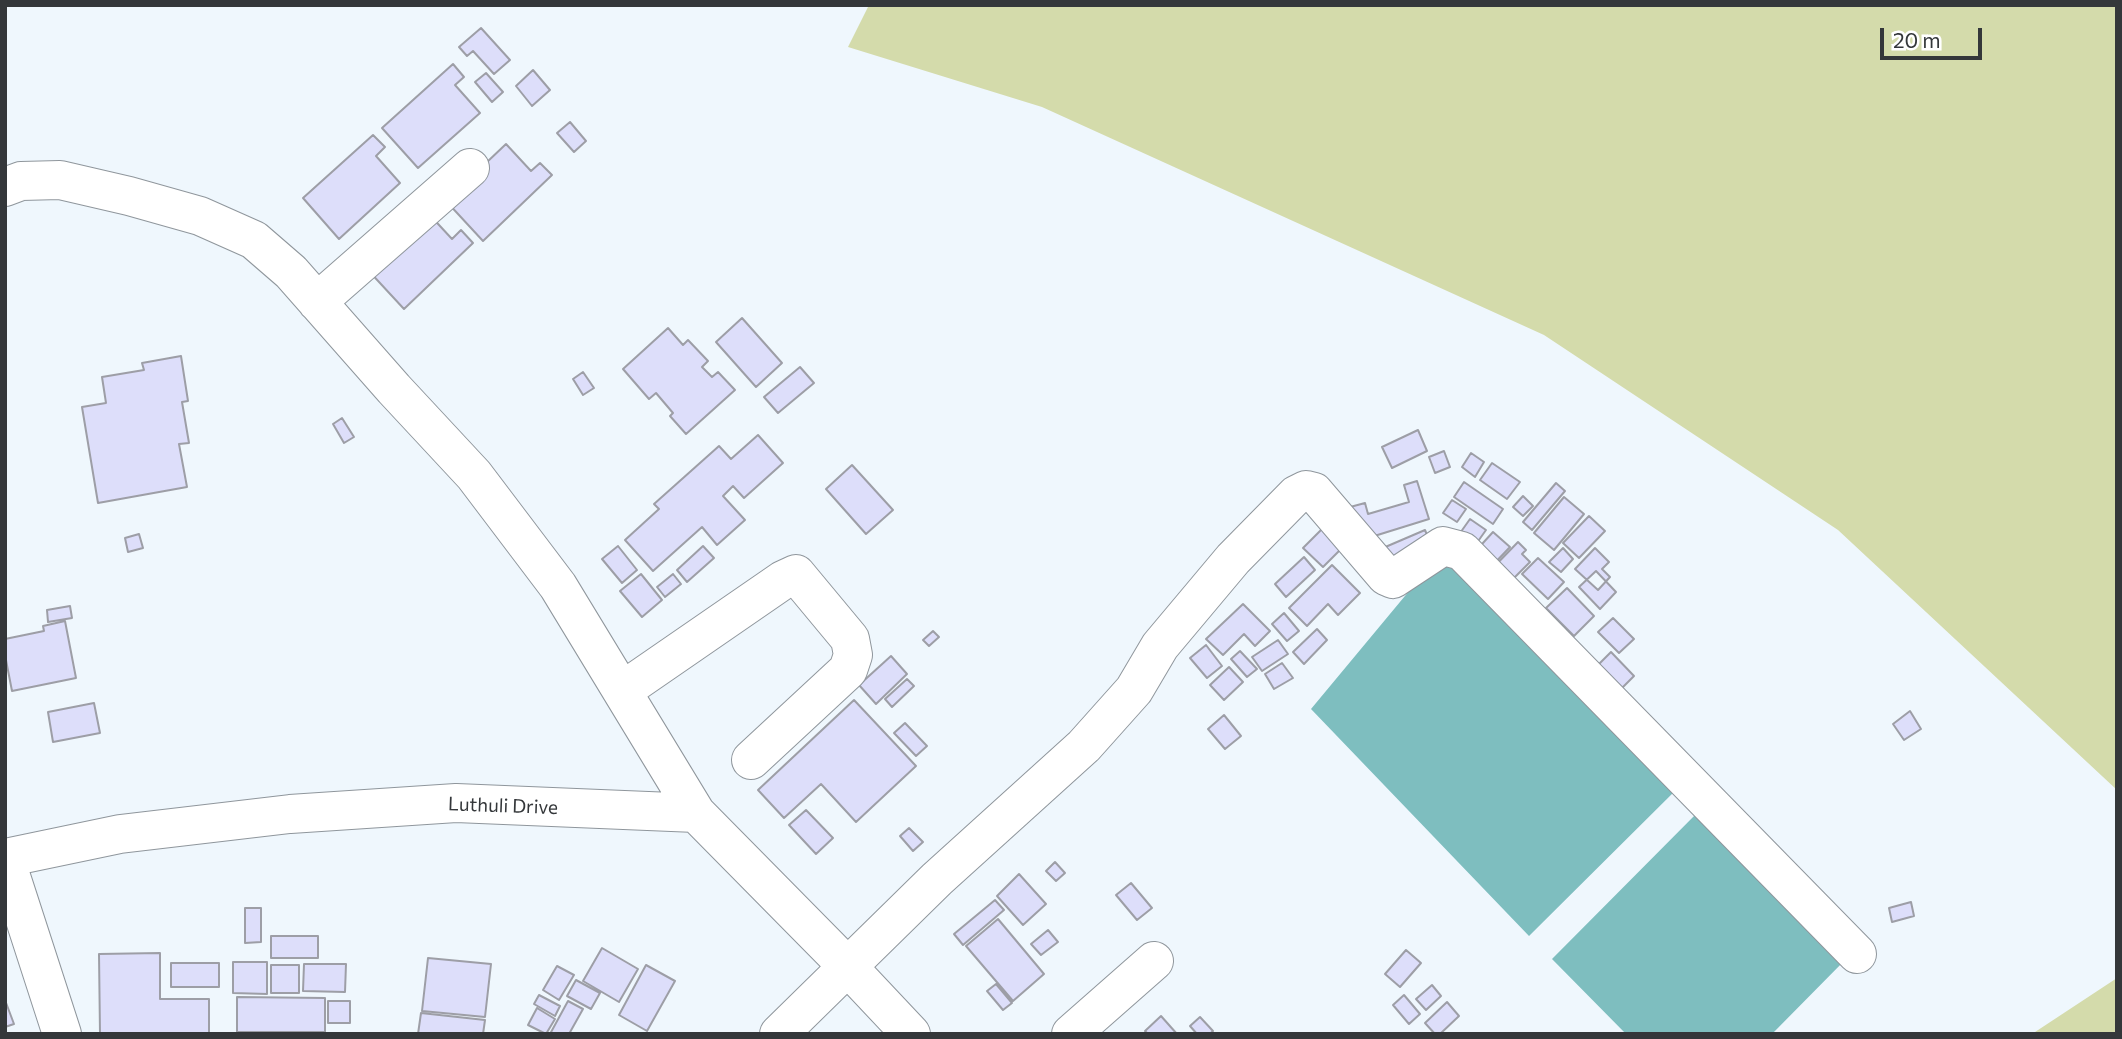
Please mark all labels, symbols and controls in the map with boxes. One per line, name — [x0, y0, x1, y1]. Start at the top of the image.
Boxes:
scale bar — [1884, 14, 1986, 58]
text: 20 m — [1893, 27, 1941, 52]
street label: Luthuli Drive — [448, 793, 558, 819]

